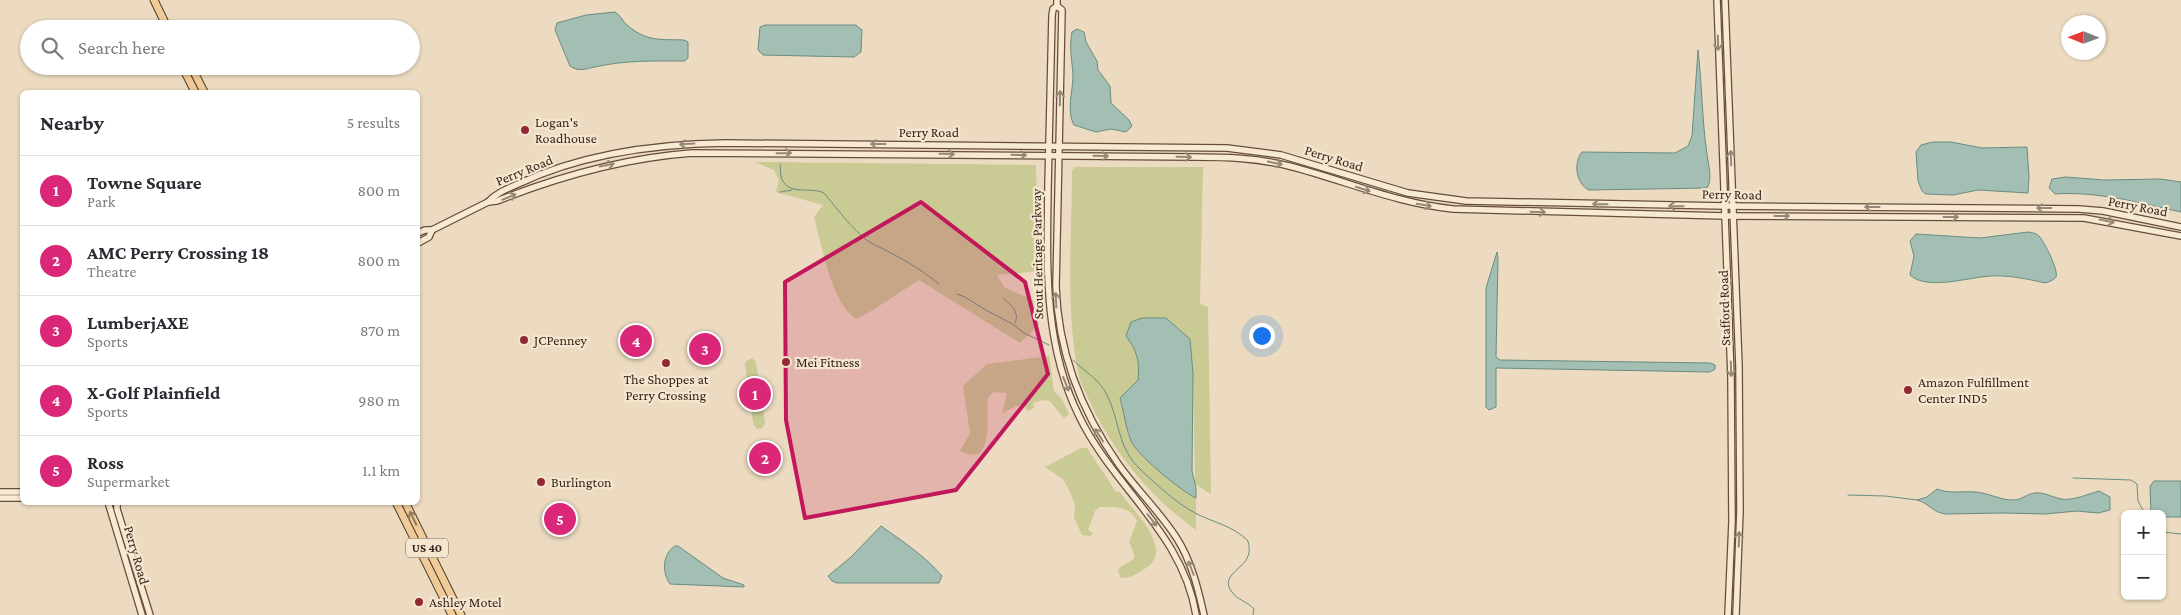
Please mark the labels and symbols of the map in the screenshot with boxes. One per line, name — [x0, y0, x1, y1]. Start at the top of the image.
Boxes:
north arrow — [2061, 15, 2106, 60]
one-way arrow — [1714, 35, 1723, 51]
one-way arrow — [1056, 90, 1065, 106]
place label: Logan's Roadhouse — [535, 114, 597, 146]
marker: Logan's Roadhouse — [519, 124, 531, 136]
street label: Perry Road — [899, 124, 960, 140]
one-way arrow — [870, 139, 886, 149]
one-way arrow — [679, 140, 695, 149]
street label: Perry Road — [1303, 142, 1366, 175]
one-way arrow — [776, 148, 792, 158]
one-way arrow — [938, 149, 954, 159]
one-way arrow — [1010, 150, 1027, 160]
one-way arrow — [1726, 150, 1735, 166]
street label: Perry Road — [493, 151, 556, 189]
one-way arrow — [1092, 151, 1108, 161]
one-way arrow — [1176, 152, 1192, 162]
one-way arrow — [1267, 159, 1283, 169]
one-way arrow — [598, 160, 614, 169]
one-way arrow — [1354, 185, 1370, 194]
street label: Perry Road — [1702, 185, 1763, 203]
street label: Stout Heritage Parkway — [1028, 188, 1046, 320]
one-way arrow — [501, 191, 516, 201]
street label: Perry Road — [2107, 192, 2170, 220]
one-way arrow — [1592, 199, 1608, 209]
one-way arrow — [1416, 201, 1432, 211]
one-way arrow — [1669, 201, 1685, 210]
one-way arrow — [1864, 202, 1880, 212]
one-way arrow — [2037, 204, 2053, 213]
one-way arrow — [1530, 207, 1546, 216]
one-way arrow — [1774, 211, 1790, 221]
one-way arrow — [1942, 212, 1959, 222]
one-way arrow — [2098, 217, 2114, 226]
street label: Stafford Road — [1715, 269, 1733, 346]
one-way arrow — [1052, 292, 1061, 308]
pin: 4 — [620, 322, 652, 360]
your location — [1249, 323, 1275, 349]
pin: 3 — [689, 330, 721, 368]
place label: JCPenney — [532, 332, 588, 348]
marker: JCPenney — [518, 334, 530, 346]
place label: Mei Fitness — [796, 354, 860, 370]
marker: Mei Fitness — [780, 356, 792, 368]
marker: The Shoppes at Perry Crossing — [660, 357, 672, 369]
one-way arrow — [1726, 361, 1736, 377]
place label: The Shoppes at Perry Crossing — [624, 371, 709, 403]
place label: Amazon Fulfillment Center IND5 — [1918, 374, 2029, 406]
pin: 1 — [739, 375, 771, 413]
one-way arrow — [1061, 376, 1071, 391]
marker: Amazon Fulfillment Center IND5 — [1902, 384, 1914, 396]
one-way arrow — [1094, 428, 1105, 442]
pin: 2 — [749, 439, 781, 477]
place label: Burlington — [551, 474, 612, 490]
marker: Burlington — [535, 476, 547, 488]
pin: 5 — [544, 500, 576, 538]
one-way arrow — [408, 511, 417, 526]
one-way arrow — [1147, 513, 1158, 526]
street label: Perry Road — [121, 524, 153, 587]
one-way arrow — [1734, 532, 1744, 548]
road number: US 40 — [406, 538, 448, 558]
one-way arrow — [1186, 561, 1195, 576]
place label: Ashley Motel — [429, 594, 502, 610]
marker: Ashley Motel — [413, 596, 425, 608]

